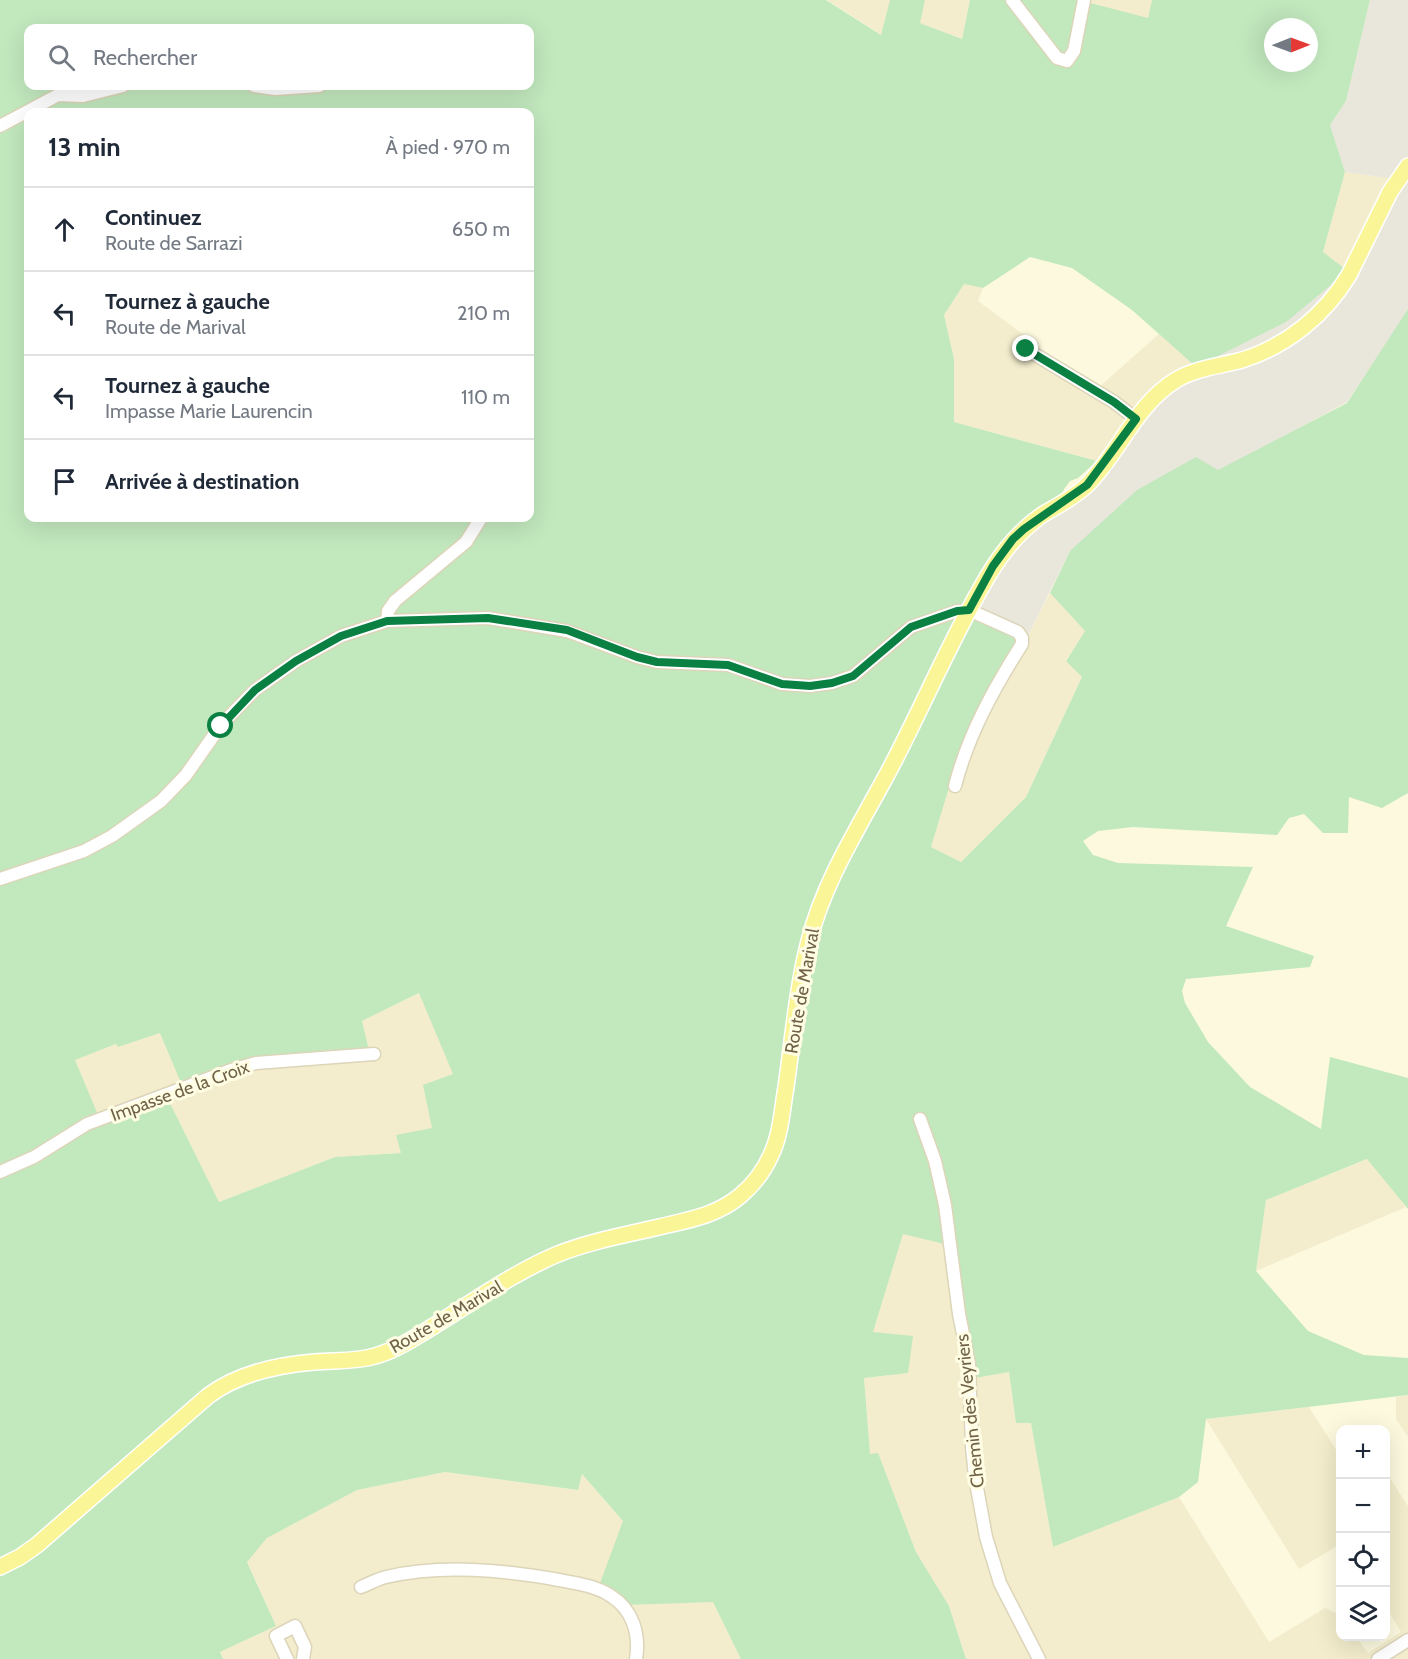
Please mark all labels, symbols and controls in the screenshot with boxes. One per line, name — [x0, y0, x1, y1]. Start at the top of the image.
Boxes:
north arrow — [1264, 18, 1318, 72]
search box — [24, 24, 534, 90]
icon: search — [45, 41, 78, 74]
text: Rechercher — [93, 44, 197, 71]
text: 13 min — [48, 131, 121, 163]
text: À pied · 970 m — [385, 135, 510, 159]
text: Continuez — [105, 204, 202, 231]
icon: ahead — [48, 213, 81, 246]
text: 650 m — [452, 217, 510, 241]
text: Route de Sarrazi — [105, 231, 242, 255]
text: Tournez à gauche — [105, 288, 270, 315]
icon: left — [48, 297, 81, 330]
text: 210 m — [457, 301, 510, 325]
text: Route de Marival — [105, 315, 246, 339]
route end — [1012, 335, 1038, 361]
text: Tournez à gauche — [105, 372, 270, 399]
icon: left — [48, 381, 81, 414]
text: 110 m — [461, 385, 510, 409]
text: Impasse Marie Laurencin — [105, 399, 313, 423]
icon: arrive — [48, 465, 81, 498]
text: Arrivée à destination — [105, 468, 299, 495]
route start — [207, 712, 233, 738]
street label: Route de Marival — [780, 926, 824, 1055]
street label: Impasse de la Croix — [108, 1056, 253, 1126]
street label: Route de Marival — [386, 1275, 507, 1358]
street label: Chemin des Veyriers — [951, 1333, 989, 1489]
map controls — [1336, 1425, 1390, 1641]
button: + — [1336, 1425, 1390, 1479]
button: − — [1336, 1479, 1390, 1533]
button: locate — [1336, 1533, 1390, 1587]
button: layers — [1336, 1587, 1390, 1641]

